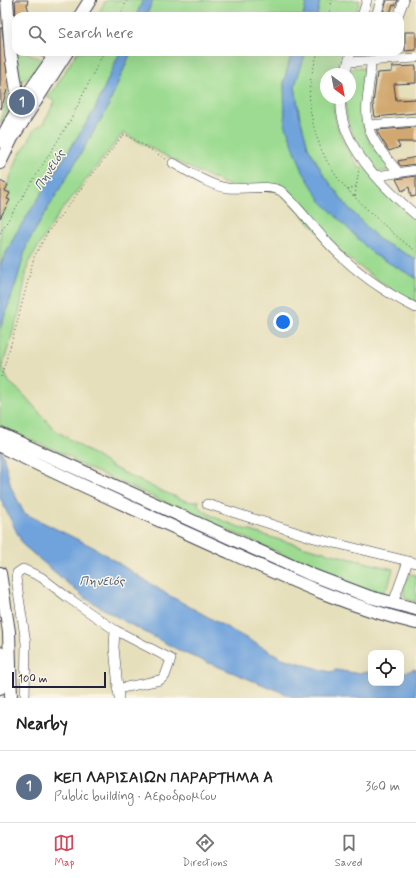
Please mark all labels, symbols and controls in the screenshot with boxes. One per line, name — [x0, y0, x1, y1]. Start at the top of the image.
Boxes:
search box — [12, 12, 404, 56]
icon: search — [26, 23, 48, 45]
text: Search here — [58, 24, 134, 44]
north arrow — [320, 68, 356, 104]
pin: 1 — [9, 87, 35, 117]
water label: Πηνειός — [31, 145, 70, 193]
your location — [273, 312, 293, 332]
water label: Πηνειός — [80, 573, 126, 590]
map controls — [368, 650, 404, 686]
button: locate — [368, 650, 404, 686]
scale bar — [12, 670, 106, 689]
text: 100 m — [18, 672, 48, 686]
text: Nearby — [16, 713, 68, 735]
text: ΚΕΠ ΛΑΡΙΣΑΙΩΝ ΠΑΡΑΡΤΗΜΑ A — [54, 768, 273, 788]
text: 1 — [26, 778, 32, 795]
text: 360 m — [365, 778, 400, 795]
text: Public building · Αεροδρομίου — [54, 788, 217, 805]
tab: Map — [53, 832, 75, 870]
tab: Directions — [182, 832, 228, 870]
tab: Saved — [335, 832, 362, 870]

